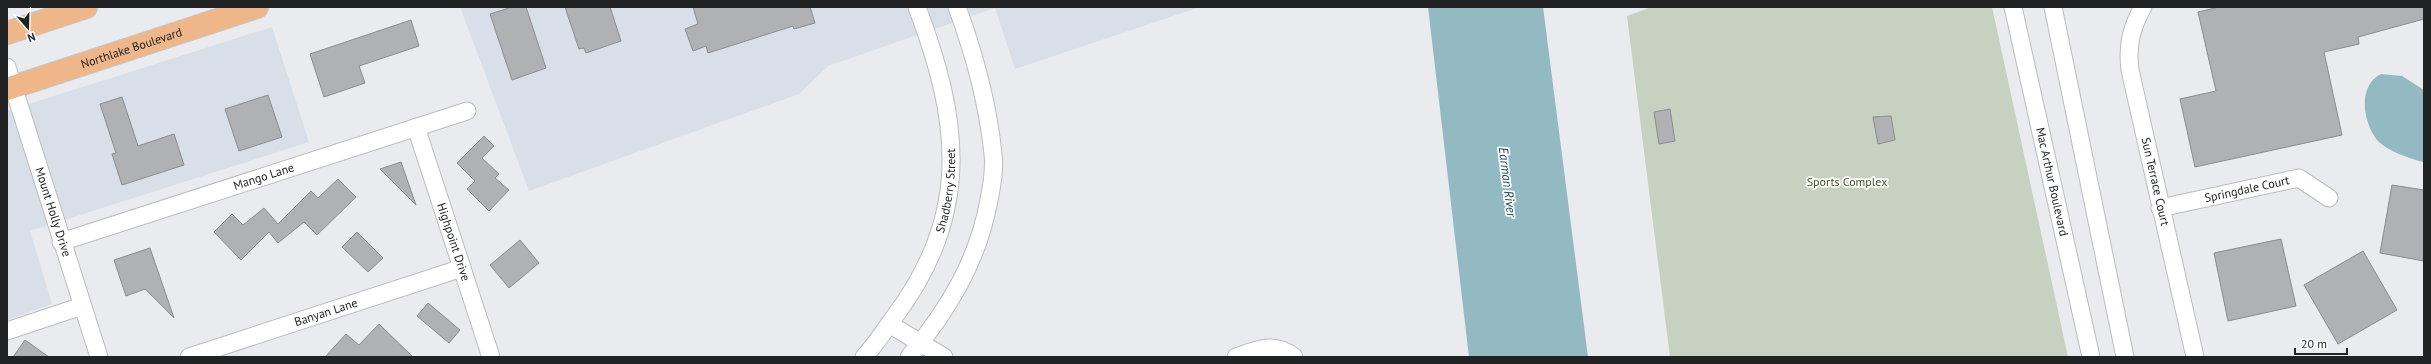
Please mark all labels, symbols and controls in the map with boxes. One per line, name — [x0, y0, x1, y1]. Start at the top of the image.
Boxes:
north arrow — [8, 8, 48, 48]
street label: Northlake Boulevard — [79, 24, 184, 71]
text: N — [26, 30, 37, 45]
street label: Mac Arthur Boulevard — [2033, 126, 2072, 237]
street label: Sun Terrace Court — [2139, 136, 2173, 227]
water label: Earman River — [1495, 146, 1520, 219]
street label: Shadberry Street — [932, 148, 958, 235]
street label: Mango Lane — [231, 159, 296, 193]
street label: Mount Holly Drive — [32, 165, 75, 258]
street label: Springdale Court — [2203, 172, 2291, 205]
park label: Sports Complex — [1807, 174, 1887, 189]
street label: Highpoint Drive — [434, 201, 474, 283]
street label: Banyan Lane — [292, 295, 359, 329]
scale bar — [2295, 330, 2347, 356]
text: 20 m — [2301, 336, 2327, 351]

